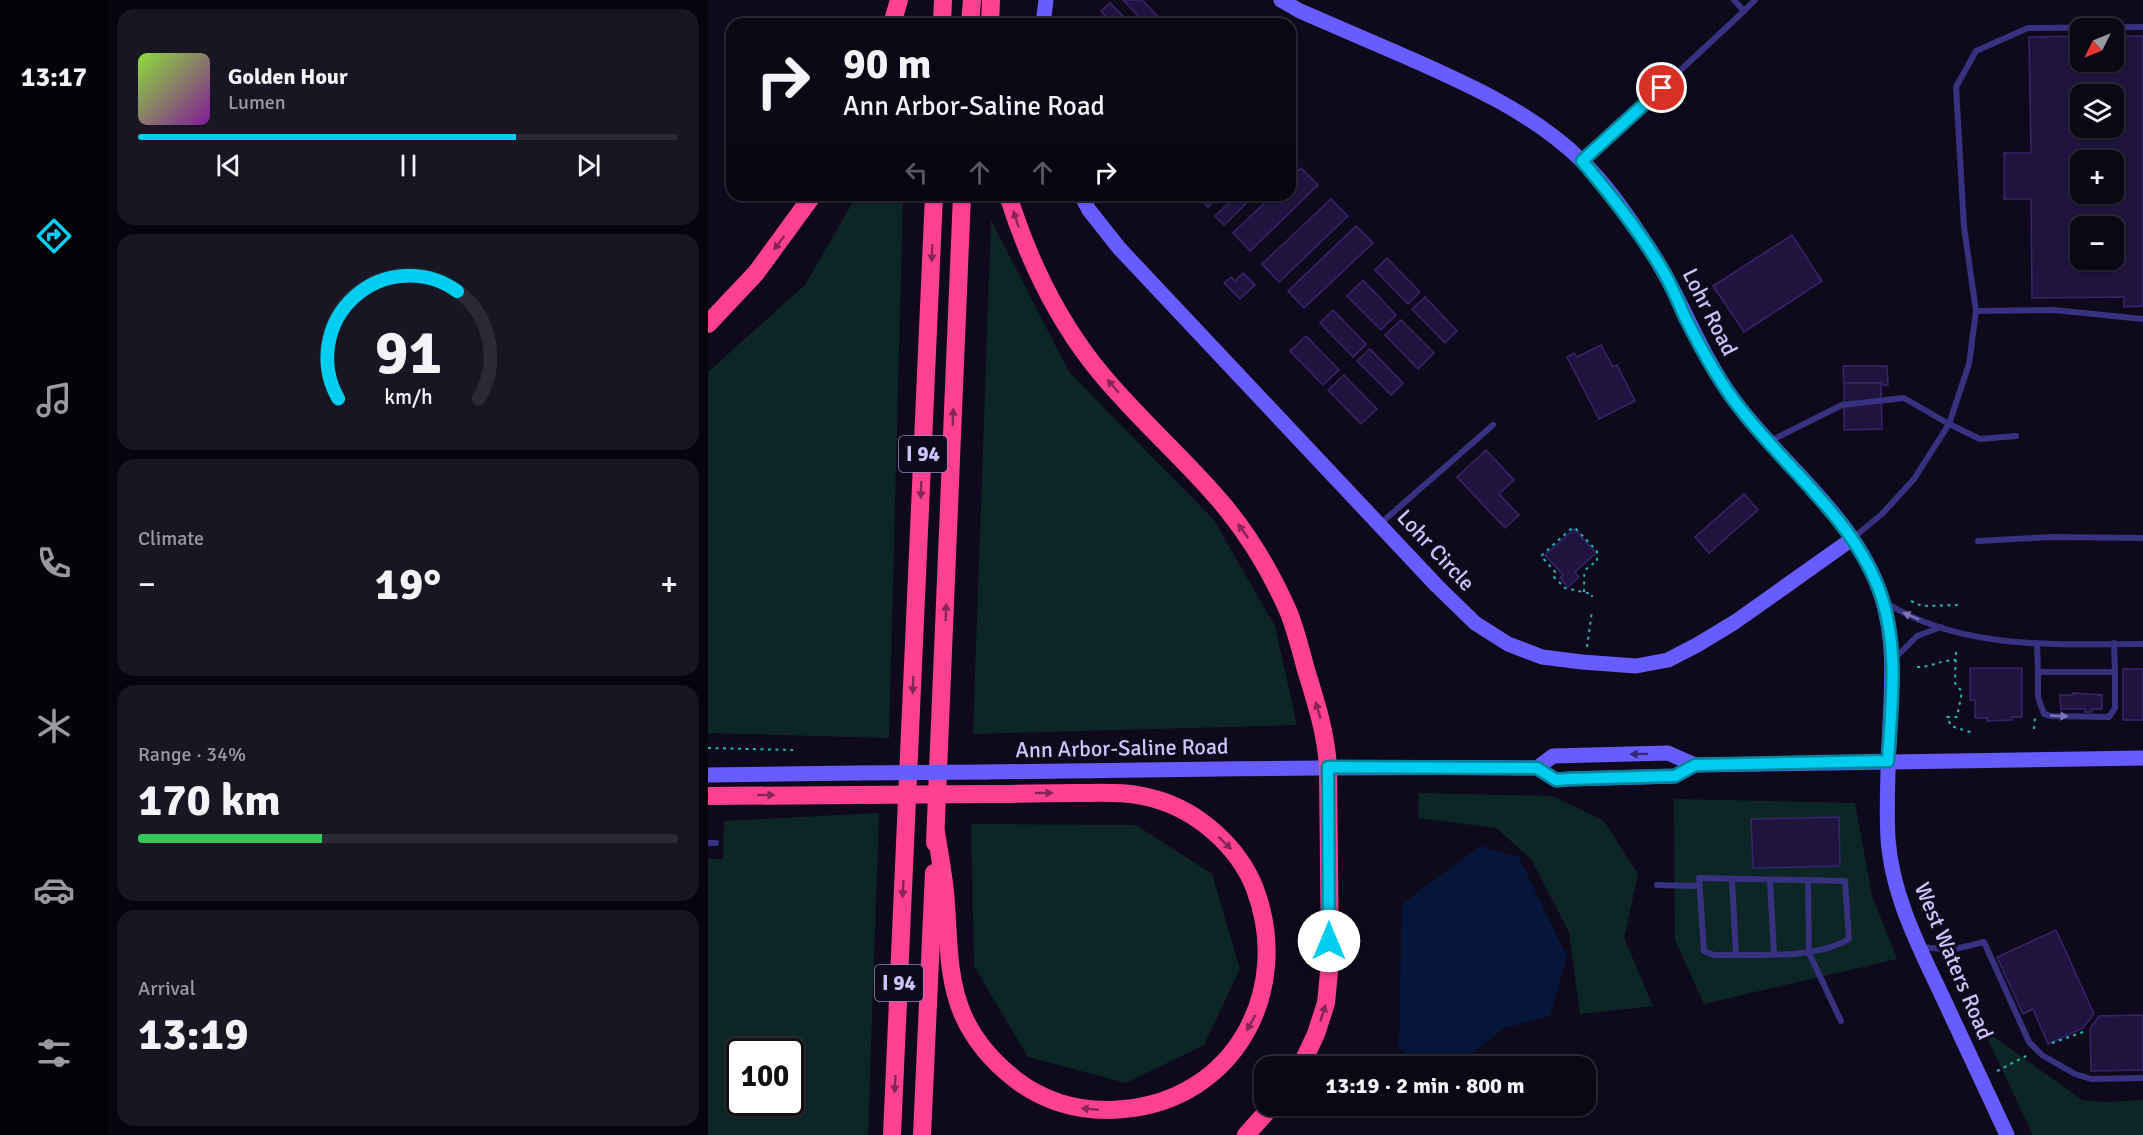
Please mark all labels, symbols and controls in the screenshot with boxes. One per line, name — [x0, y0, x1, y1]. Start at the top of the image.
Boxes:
north arrow — [2070, 18, 2124, 72]
map controls — [2070, 18, 2124, 270]
text: 90 m — [843, 39, 932, 90]
icon: right — [744, 42, 822, 120]
text: 13:17 — [21, 61, 87, 94]
pin — [1636, 62, 1687, 113]
text: Golden Hour — [228, 63, 348, 90]
icon: arrive — [1645, 71, 1678, 104]
button: layers — [2070, 84, 2124, 138]
text: Lumen — [228, 90, 286, 115]
text: Ann Arbor-Saline Road — [843, 90, 1105, 123]
icon: previous — [212, 149, 245, 182]
icon: pause — [392, 149, 425, 182]
icon: next — [572, 149, 605, 182]
button: + — [2070, 150, 2124, 204]
icon: left — [900, 156, 933, 189]
icon: ahead — [963, 156, 996, 189]
icon: ahead — [1026, 156, 1059, 189]
icon: right — [1089, 156, 1122, 189]
one-way arrow — [1011, 210, 1020, 228]
icon: directions — [33, 215, 75, 257]
button: − — [2070, 216, 2124, 270]
one-way arrow — [774, 235, 786, 250]
one-way arrow — [927, 244, 936, 263]
street label: Lohr Road — [1677, 264, 1743, 360]
text: 91 — [374, 314, 442, 391]
icon: music — [33, 379, 75, 421]
one-way arrow — [1106, 379, 1119, 394]
text: km/h — [384, 385, 432, 411]
one-way arrow — [949, 407, 958, 426]
road number: I 94 — [899, 436, 947, 472]
one-way arrow — [917, 481, 926, 500]
street label: Lohr Circle — [1391, 504, 1481, 596]
one-way arrow — [1237, 524, 1249, 540]
text: Climate — [138, 526, 204, 551]
icon: phone — [33, 542, 75, 584]
text: 19° — [375, 557, 441, 612]
text: − — [138, 564, 156, 605]
text: + — [660, 564, 678, 605]
one-way arrow — [941, 602, 950, 621]
one-way arrow — [1901, 611, 1919, 621]
one-way arrow — [908, 676, 917, 695]
one-way arrow — [1313, 700, 1322, 718]
icon: climate — [33, 705, 75, 747]
one-way arrow — [2050, 711, 2069, 720]
street label: Ann Arbor-Saline Road — [1015, 733, 1229, 763]
text: Range · 34% — [138, 742, 246, 767]
one-way arrow — [1630, 749, 1649, 759]
text: 170 km — [138, 773, 281, 828]
one-way arrow — [1034, 788, 1053, 798]
one-way arrow — [757, 790, 776, 800]
one-way arrow — [1217, 835, 1231, 849]
icon: car — [33, 869, 75, 911]
street label: West Waters Road — [1909, 878, 1999, 1044]
one-way arrow — [899, 879, 908, 898]
position arrow — [1297, 909, 1361, 973]
road number: I 94 — [875, 965, 923, 1001]
text: Arrival — [138, 976, 196, 1001]
one-way arrow — [1319, 1004, 1328, 1022]
text: 13:19 — [138, 1007, 248, 1062]
one-way arrow — [1246, 1015, 1256, 1032]
icon: filters — [33, 1032, 75, 1074]
speed limit sign: 100 — [726, 1038, 804, 1116]
text: 13:19 · 2 min · 800 m — [1325, 1072, 1525, 1099]
one-way arrow — [890, 1074, 899, 1093]
one-way arrow — [1080, 1104, 1099, 1114]

